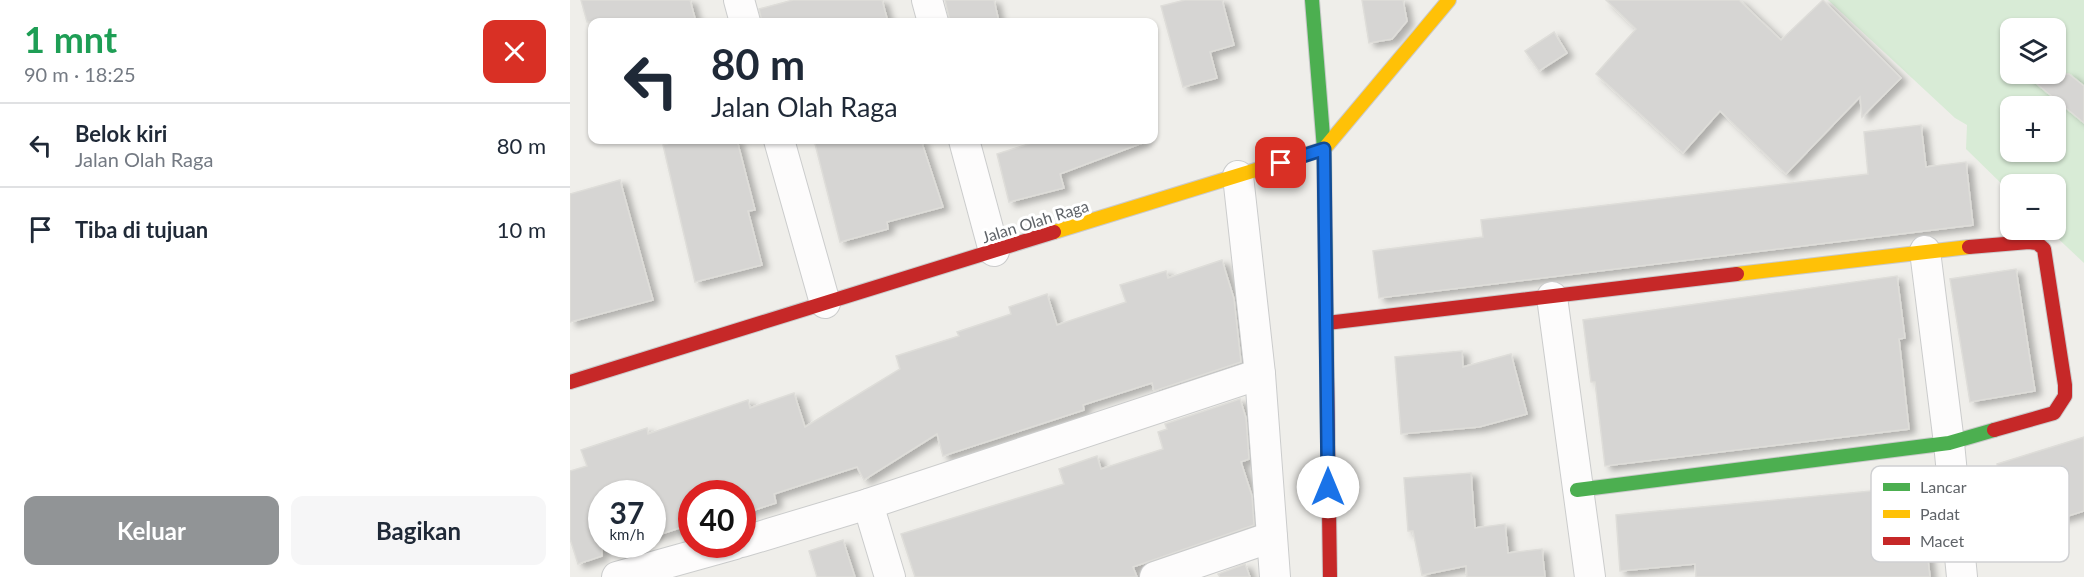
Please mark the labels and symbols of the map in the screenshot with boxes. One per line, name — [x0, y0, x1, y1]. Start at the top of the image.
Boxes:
pin — [1255, 137, 1306, 188]
street label: Jalan Olah Raga — [979, 196, 1091, 246]
position arrow — [1296, 455, 1360, 519]
legend — [1871, 466, 2069, 562]
text: Lancar — [1920, 477, 1967, 496]
speed limit sign: 40 — [678, 480, 756, 558]
text: Padat — [1920, 504, 1960, 523]
text: Macet — [1920, 531, 1964, 550]

